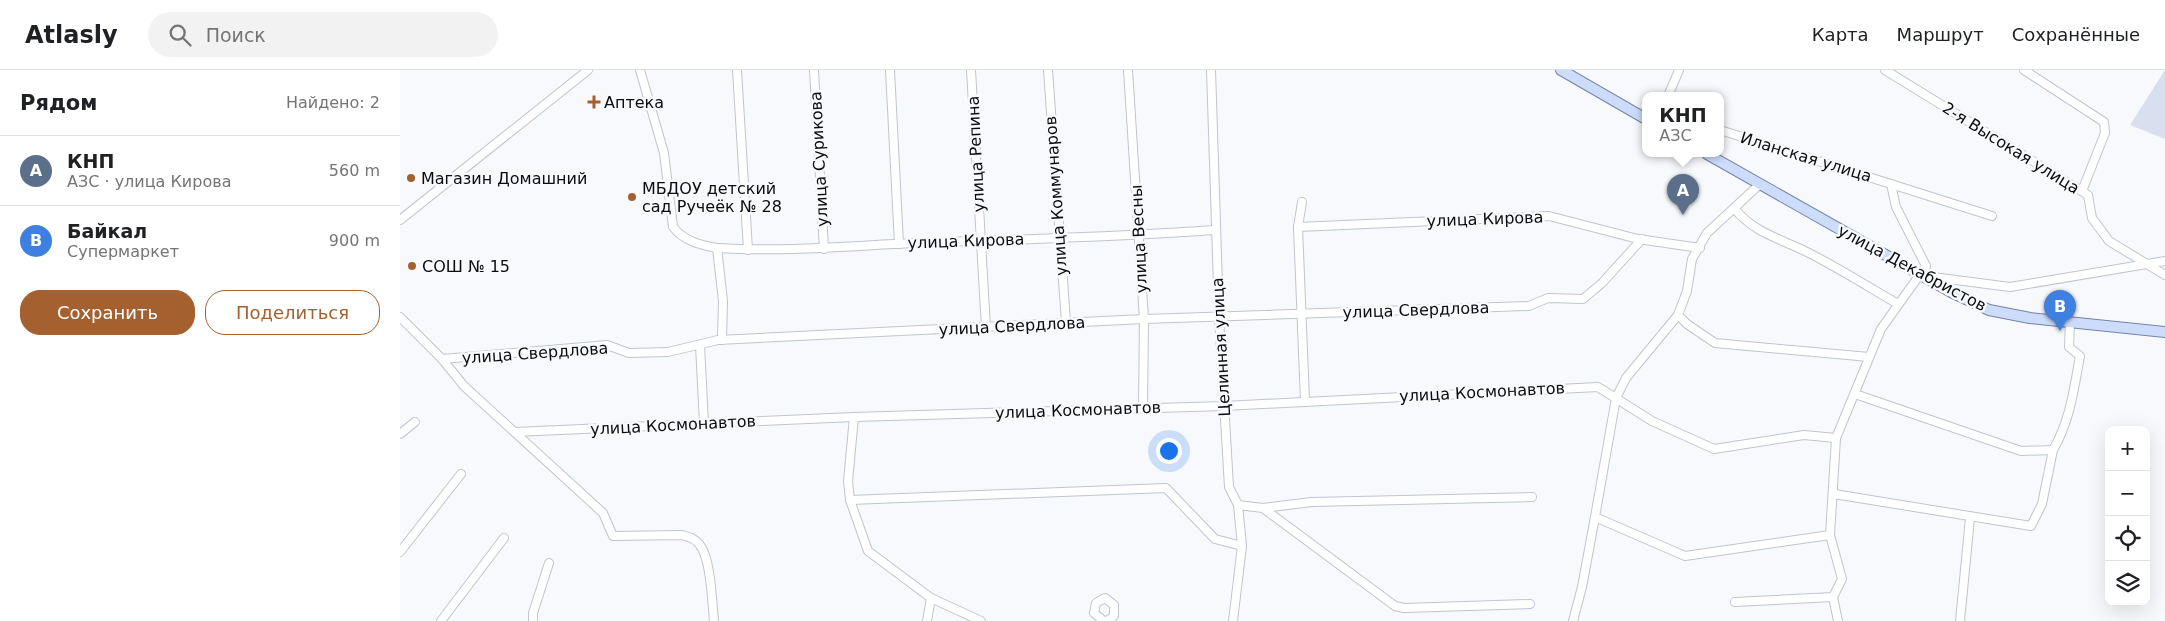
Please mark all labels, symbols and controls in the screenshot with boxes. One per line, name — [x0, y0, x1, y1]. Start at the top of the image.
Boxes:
search box — [148, 12, 498, 57]
text: Atlasly — [25, 21, 118, 49]
icon: search — [166, 21, 194, 49]
text: Поиск — [206, 24, 266, 46]
text: Карта — [1812, 24, 1869, 45]
text: Маршрут — [1897, 24, 1984, 45]
text: Сохранённые — [2012, 24, 2140, 45]
text: Рядом — [20, 91, 97, 115]
street label: улица Сурикова — [806, 91, 832, 227]
popup — [1642, 92, 1724, 157]
text: Найдено: 2 — [286, 93, 380, 112]
place label: Аптека — [604, 93, 664, 112]
street label: улица Репина — [963, 95, 989, 213]
marker: Аптека — [588, 96, 600, 108]
street label: 2-я Высокая улица — [1939, 98, 2083, 198]
text: КНП — [1659, 104, 1707, 126]
street label: улица Коммунаров — [1041, 115, 1071, 277]
text: АЗС — [1659, 126, 1692, 145]
street label: Иланская улица — [1738, 128, 1874, 186]
text: КНП — [67, 150, 114, 172]
text: A — [30, 161, 42, 180]
text: 560 m — [329, 161, 380, 180]
place label: Магазин Домашний — [421, 169, 587, 188]
text: АЗС · улица Кирова — [67, 172, 231, 191]
marker: Магазин Домашний — [405, 172, 417, 184]
pin: A — [1667, 174, 1699, 215]
place label: МБДОУ детский сад Ручеёк № 28 — [642, 179, 782, 216]
street label: улица Весны — [1127, 184, 1151, 294]
marker: МБДОУ детский сад Ручеёк № 28 — [626, 191, 638, 203]
street label: улица Кирова — [1426, 207, 1544, 231]
text: Байкал — [67, 220, 147, 242]
street label: улица Декабристов — [1834, 221, 1990, 315]
street label: улица Кирова — [907, 229, 1025, 253]
text: B — [30, 231, 42, 250]
text: 900 m — [329, 231, 380, 250]
text: Супермаркет — [67, 242, 179, 261]
place label: СОШ № 15 — [422, 257, 510, 276]
marker: СОШ № 15 — [406, 260, 418, 272]
street label: Целинная улица — [1208, 277, 1234, 417]
button: Сохранить — [20, 290, 195, 335]
button: Поделиться — [205, 290, 380, 335]
pin: B — [2044, 290, 2076, 331]
street label: улица Свердлова — [1342, 298, 1490, 322]
street label: улица Свердлова — [938, 313, 1086, 339]
street label: улица Свердлова — [461, 338, 609, 368]
street label: улица Космонавтов — [1399, 378, 1565, 406]
street label: улица Космонавтов — [995, 398, 1161, 422]
street label: улица Космонавтов — [590, 411, 756, 439]
map controls — [2105, 426, 2150, 606]
button: + — [2105, 426, 2150, 471]
your location — [1156, 438, 1182, 464]
button: − — [2105, 471, 2150, 516]
button: locate — [2105, 516, 2150, 561]
button: layers — [2105, 561, 2150, 606]

